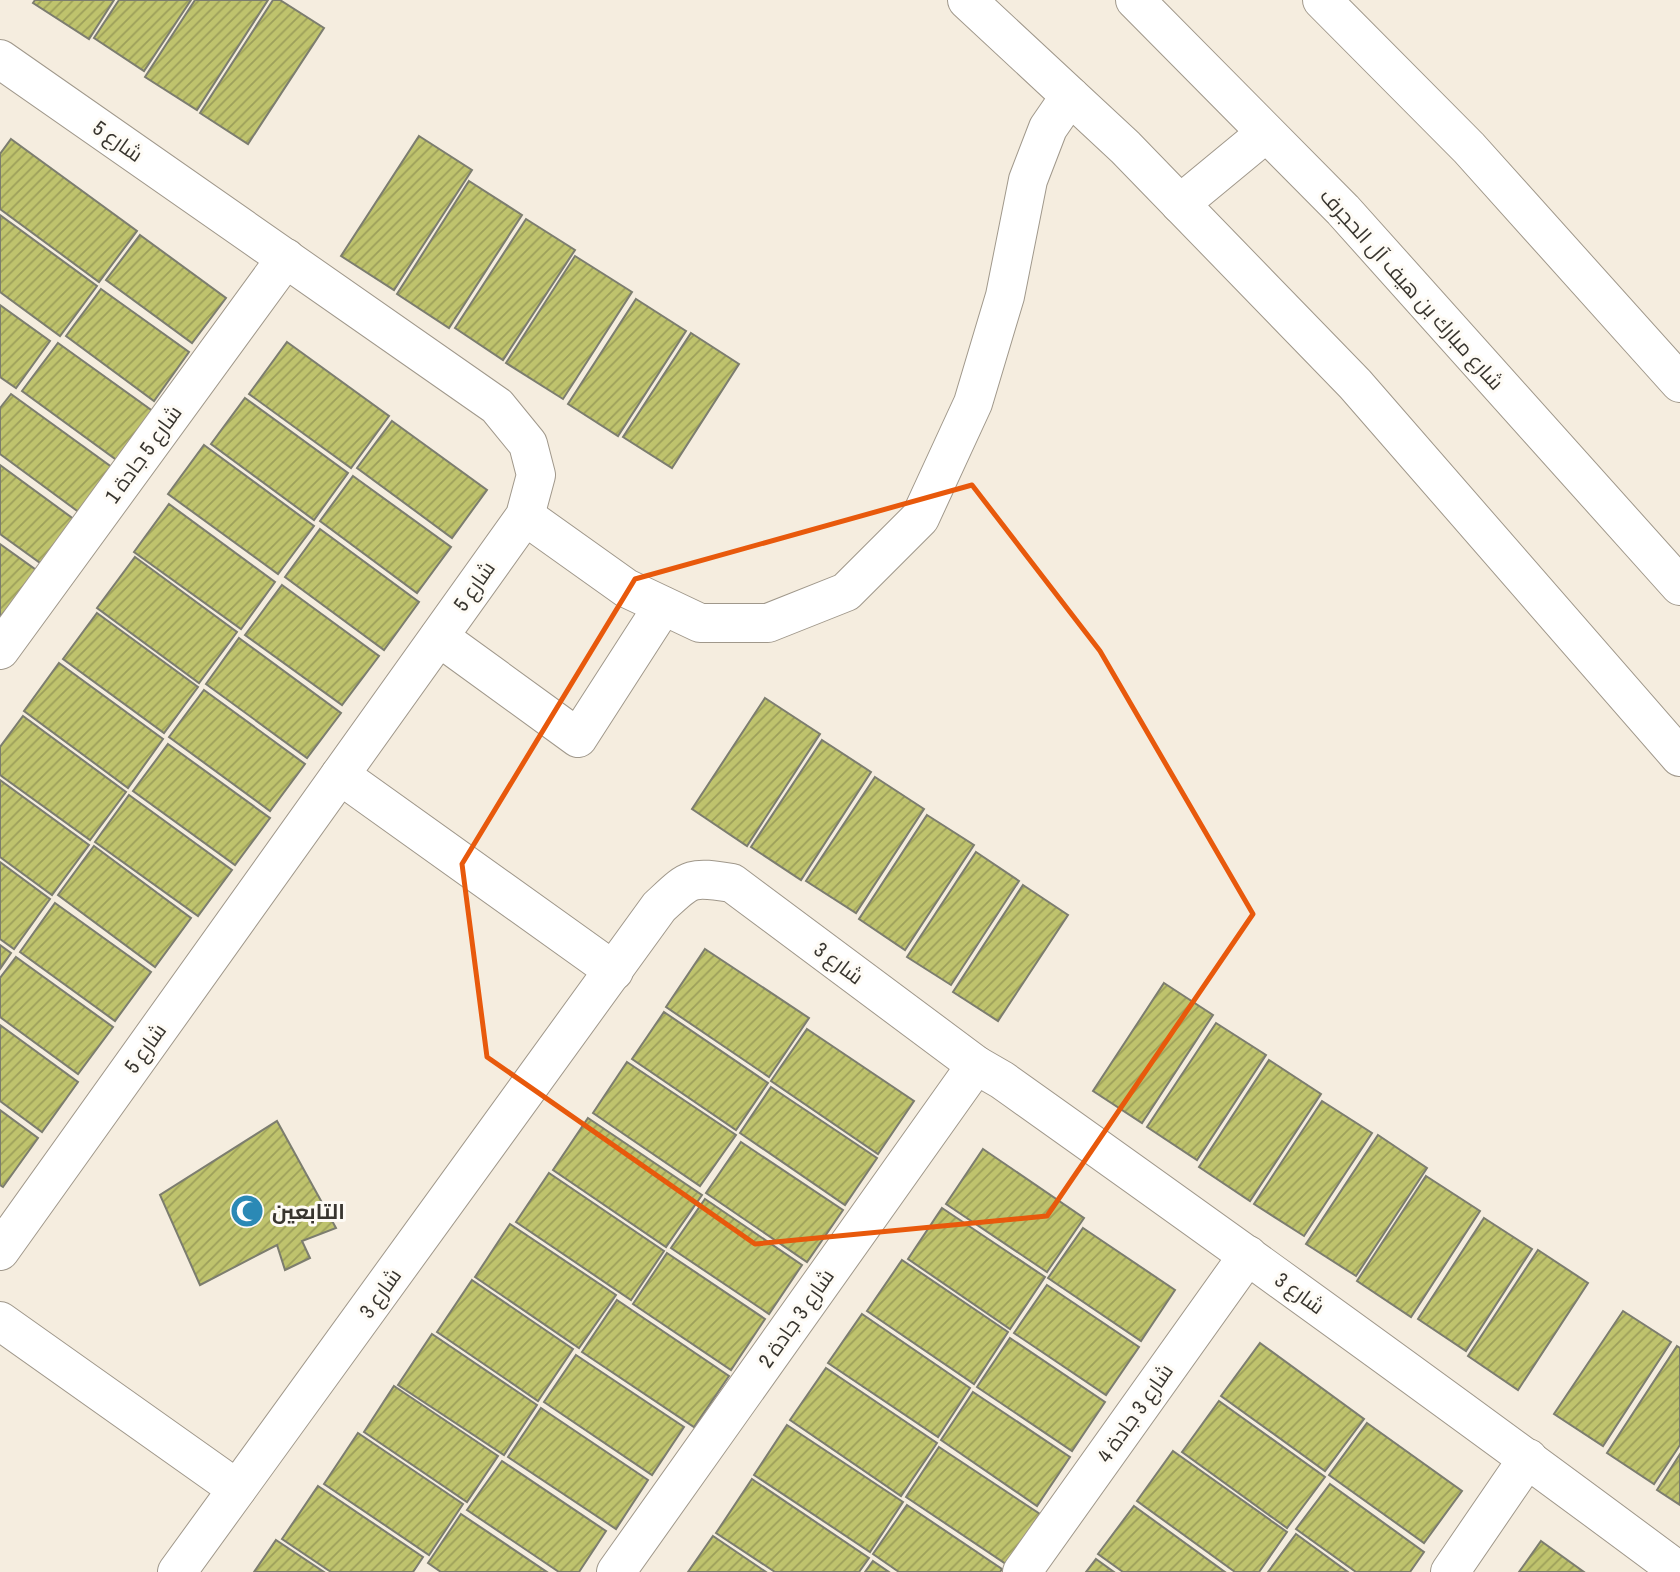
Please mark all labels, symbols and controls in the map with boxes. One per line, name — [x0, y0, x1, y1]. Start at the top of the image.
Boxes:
street label: شارع 5 — [87, 113, 149, 169]
street label: شارع مبارك بن هيف آل الحجرف — [1314, 182, 1510, 396]
street label: شارع 5 جادة 1 — [98, 399, 188, 509]
street label: شارع 5 — [446, 555, 502, 617]
street label: شارع 3 — [808, 935, 870, 991]
street label: شارع 5 — [117, 1017, 173, 1079]
mosque icon: التابعين — [228, 1192, 266, 1230]
place label: التابعين — [272, 1197, 345, 1226]
street label: شارع 3 — [352, 1262, 408, 1324]
street label: شارع 3 جادة 2 — [751, 1263, 841, 1373]
street label: شارع 3 — [1269, 1265, 1331, 1321]
street label: شارع 3 جادة 4 — [1090, 1358, 1180, 1468]

